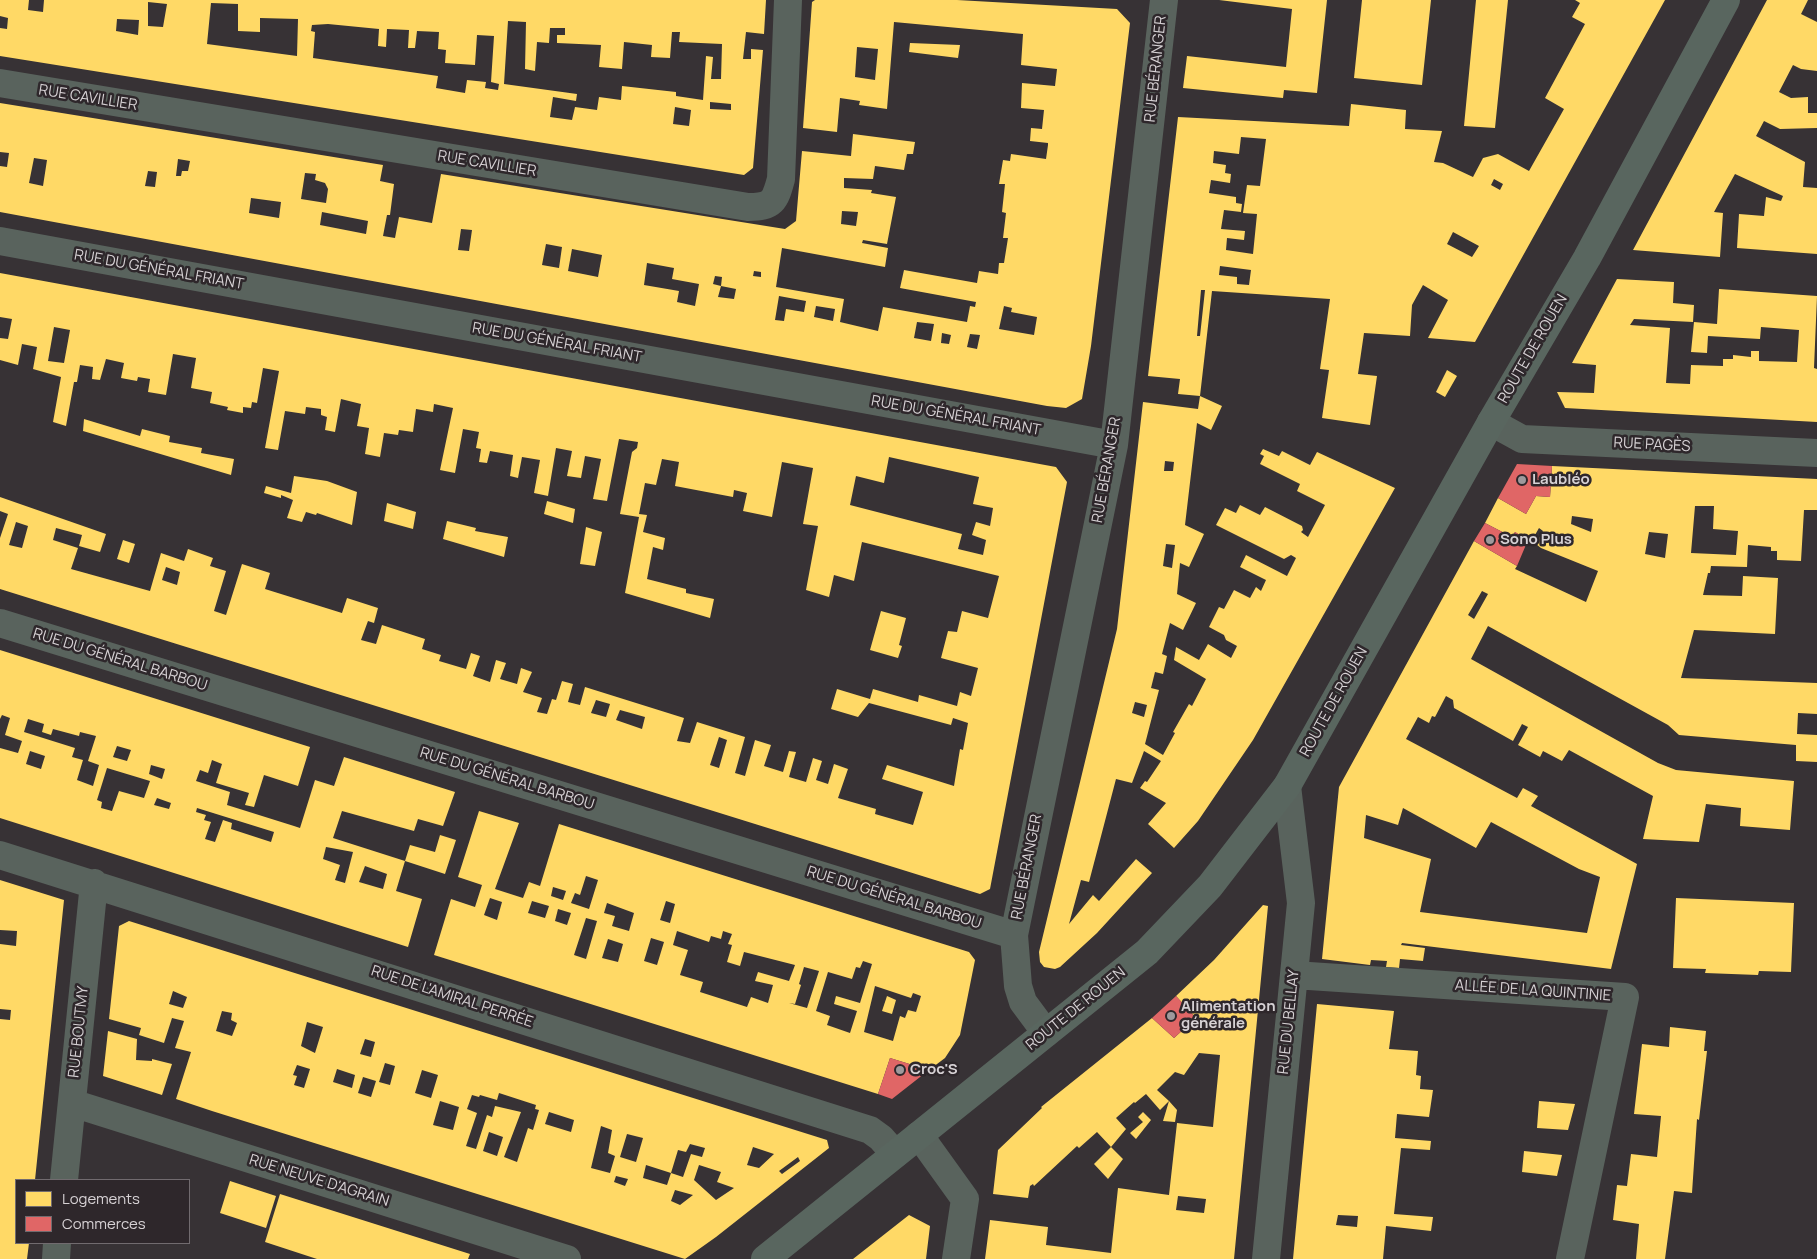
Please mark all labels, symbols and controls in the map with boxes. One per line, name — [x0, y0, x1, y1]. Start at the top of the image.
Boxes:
street label: RUE BÉRANGER — [1141, 15, 1171, 123]
street label: RUE CAVILLIER — [37, 81, 139, 115]
street label: RUE CAVILLIER — [436, 147, 538, 181]
street label: RUE DU GÉNÉRAL FRIANT — [73, 246, 245, 294]
street label: ROUTE DE ROUEN — [1495, 291, 1571, 407]
street label: RUE DU GÉNÉRAL FRIANT — [471, 319, 643, 367]
street label: RUE DU GÉNÉRAL FRIANT — [870, 392, 1042, 440]
street label: RUE BÉRANGER — [1089, 416, 1125, 524]
street label: RUE PAGÈS — [1613, 434, 1691, 456]
place label: Laubléo — [1532, 471, 1590, 489]
marker: Laubléo — [1516, 474, 1528, 486]
place label: Sono Plus — [1500, 531, 1572, 549]
marker: Sono Plus — [1484, 534, 1496, 546]
street label: RUE DU GÉNÉRAL BARBOU — [31, 625, 209, 695]
street label: ROUTE DE ROUEN — [1296, 644, 1372, 760]
street label: RUE DU GÉNÉRAL BARBOU — [418, 744, 596, 814]
street label: RUE BÉRANGER — [1008, 813, 1046, 921]
street label: RUE DU GÉNÉRAL BARBOU — [805, 863, 983, 933]
street label: RUE DE L'AMIRAL PERRÉE — [369, 962, 535, 1032]
street label: ROUTE DE ROUEN — [1023, 963, 1129, 1055]
street label: RUE DU BELLAY — [1275, 969, 1303, 1075]
street label: ALLÉE DE LA QUINTINIE — [1454, 977, 1612, 1005]
street label: RUE BOUTMY — [65, 985, 93, 1079]
place label: Alimentation générale — [1181, 998, 1276, 1033]
marker: Alimentation générale — [1165, 1010, 1177, 1022]
place label: Croc'S — [910, 1061, 958, 1079]
marker: Croc'S — [894, 1064, 906, 1076]
street label: RUE NEUVE D'AGRAIN — [247, 1151, 391, 1211]
legend — [15, 1179, 190, 1244]
text: Logements — [62, 1188, 140, 1209]
text: Commerces — [62, 1213, 146, 1234]

